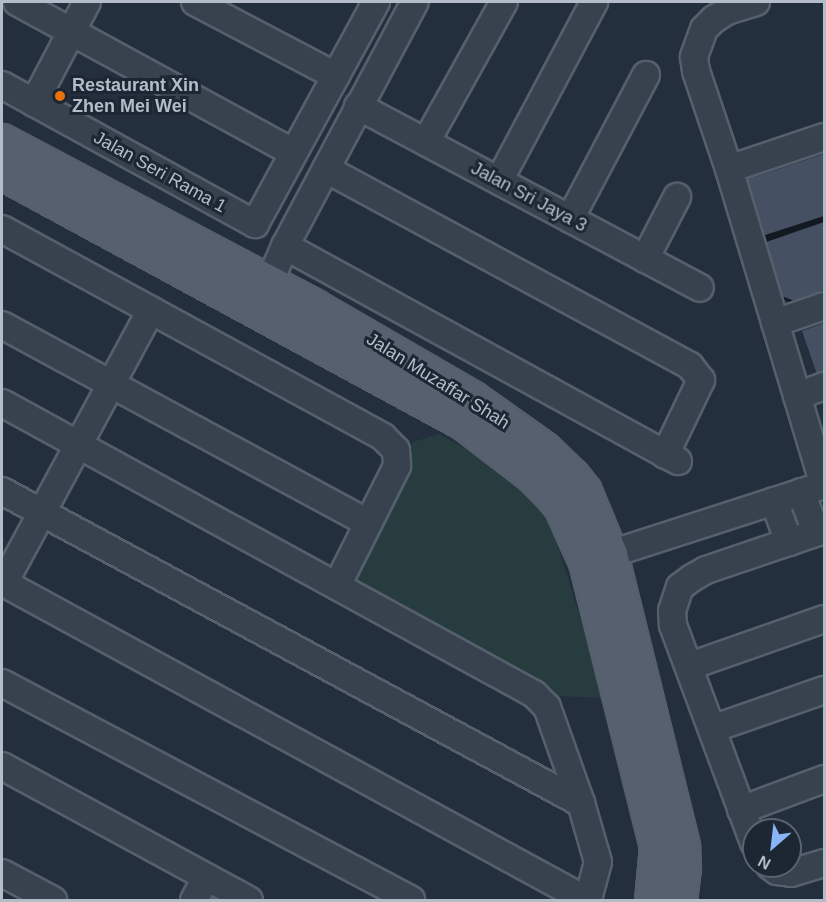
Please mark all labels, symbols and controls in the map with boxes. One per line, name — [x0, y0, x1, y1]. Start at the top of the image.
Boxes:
place label: Restaurant Xin Zhen Mei Wei — [72, 75, 199, 118]
marker: Restaurant Xin Zhen Mei Wei — [53, 89, 67, 103]
street label: Jalan Seri Rama 1 — [90, 127, 230, 217]
street label: Jalan Sri Jaya 3 — [467, 157, 591, 237]
street label: Jalan Muzaffar Shah — [362, 328, 514, 434]
north arrow — [742, 818, 802, 878]
text: N — [755, 852, 773, 873]

